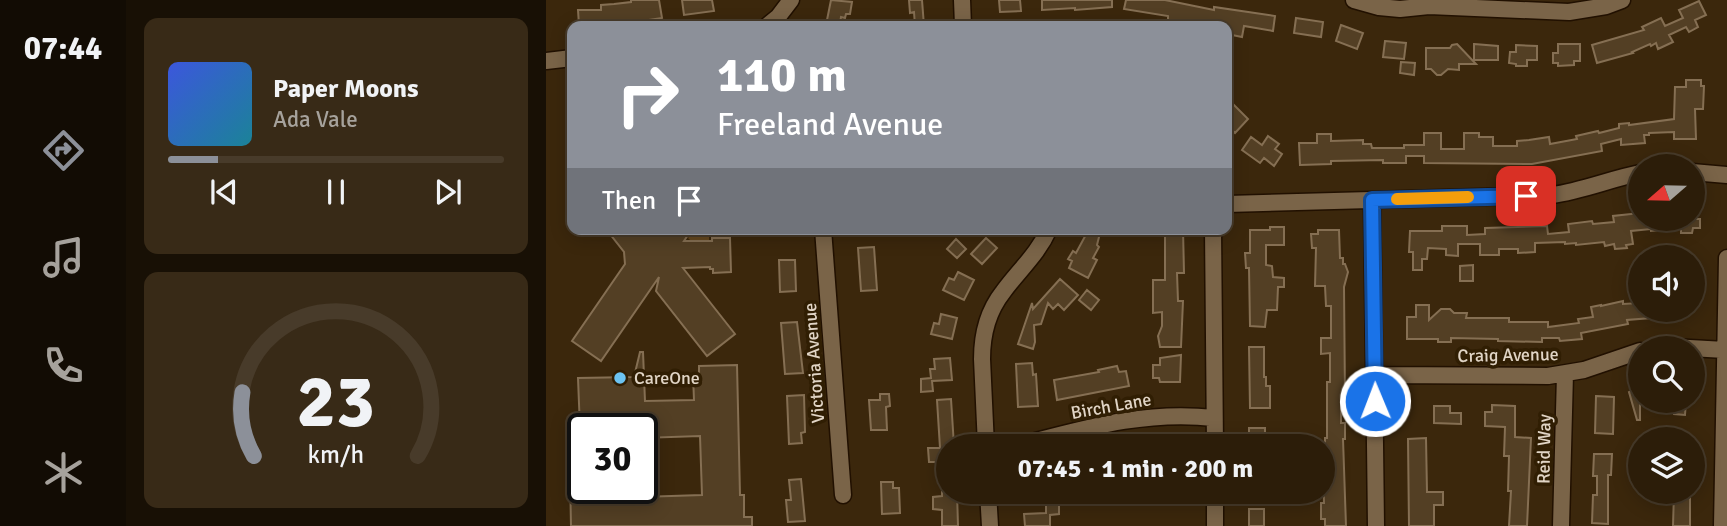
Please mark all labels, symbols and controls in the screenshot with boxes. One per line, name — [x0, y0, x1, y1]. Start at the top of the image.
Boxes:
text: 07:44 — [24, 29, 102, 68]
text: 110 m — [717, 45, 847, 105]
icon: right — [602, 49, 693, 140]
text: Paper Moons — [273, 73, 419, 105]
text: Ada Vale — [273, 105, 358, 134]
text: Freeland Avenue — [717, 105, 943, 144]
icon: directions — [39, 126, 88, 175]
north arrow — [1628, 154, 1704, 231]
map controls — [1628, 154, 1705, 504]
pin — [1496, 166, 1556, 226]
icon: previous — [205, 173, 243, 211]
icon: pause — [317, 173, 355, 211]
icon: next — [429, 173, 467, 211]
icon: arrive — [1507, 177, 1545, 215]
icon: arrive — [670, 182, 708, 220]
text: Then — [602, 185, 656, 217]
icon: music — [39, 233, 88, 282]
button: sound — [1628, 245, 1705, 322]
street label: Victoria Avenue — [799, 302, 829, 424]
button: search — [1628, 336, 1705, 413]
icon: phone — [39, 341, 88, 390]
street label: Craig Avenue — [1457, 343, 1559, 367]
text: 23 — [297, 358, 375, 447]
position arrow — [1338, 364, 1412, 438]
place label: CareOne — [634, 367, 700, 389]
marker: CareOne — [612, 370, 628, 386]
street label: Birch Lane — [1069, 388, 1153, 424]
speed limit sign: 30 — [567, 413, 658, 504]
street label: Reid Way — [1532, 413, 1556, 484]
button: layers — [1628, 427, 1705, 504]
text: km/h — [308, 439, 364, 470]
icon: climate — [39, 448, 88, 497]
text: 07:45 · 1 min · 200 m — [1018, 453, 1253, 485]

